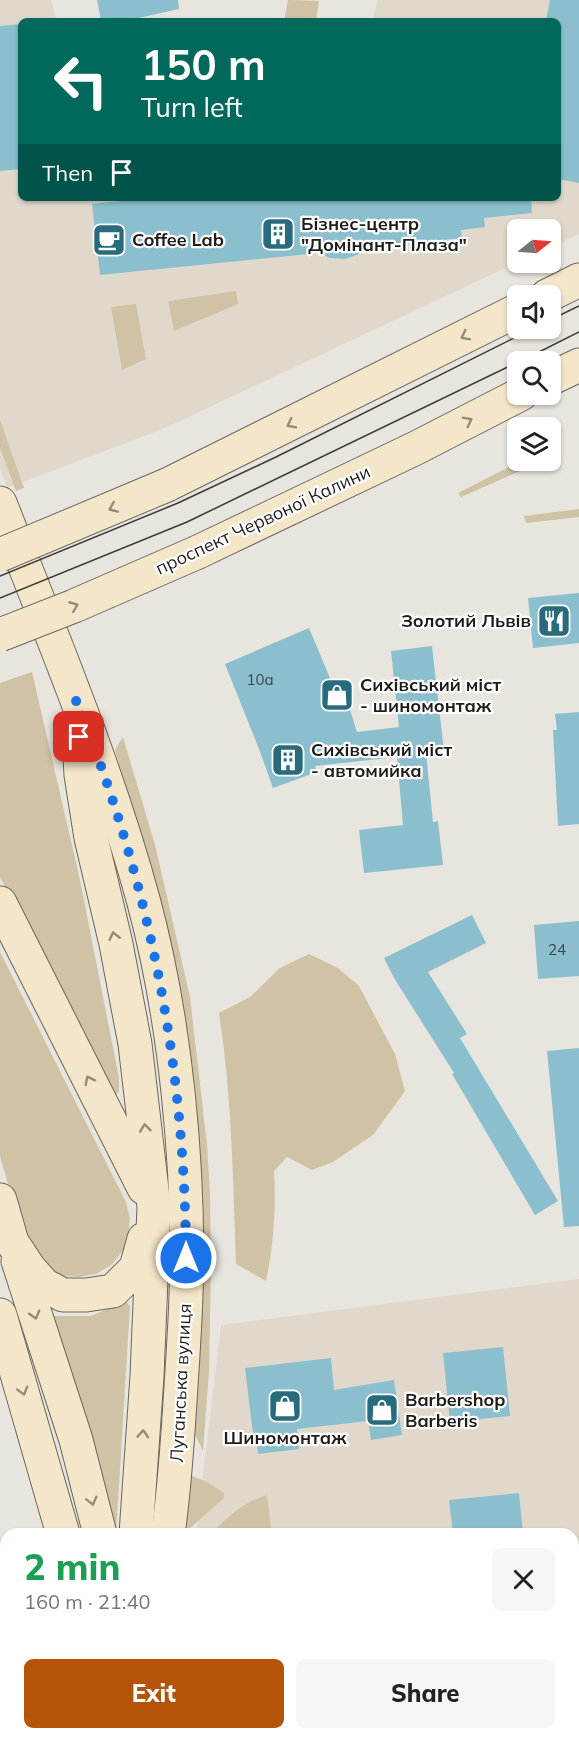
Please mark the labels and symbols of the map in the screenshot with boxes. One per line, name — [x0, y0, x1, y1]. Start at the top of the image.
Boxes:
place label: Бізнес-центр "Домінант-Плаза" — [301, 212, 467, 256]
building icon: Бізнес-центр "Домінант-Плаза" — [260, 216, 296, 252]
north arrow — [507, 219, 561, 273]
cafe icon: Coffee Lab — [91, 222, 127, 258]
place label: Coffee Lab — [132, 228, 224, 251]
one-way arrow — [461, 329, 472, 341]
one-way arrow — [286, 416, 297, 428]
one-way arrow — [462, 417, 473, 429]
street label: проспект Червоної Калини — [152, 460, 374, 579]
one-way arrow — [108, 501, 119, 513]
one-way arrow — [68, 601, 79, 613]
restaurant icon: Золотий Львів — [536, 603, 572, 639]
place label: Золотий Львів — [401, 609, 531, 632]
house number: 10а — [246, 670, 274, 689]
place label: Сихівський міст - шиномонтаж — [360, 673, 502, 717]
shop icon: Сихівський міст - шиномонтаж — [319, 677, 355, 713]
pin — [53, 711, 104, 762]
place label: Сихівський міст - автомийка — [311, 738, 453, 782]
building icon: Сихівський міст - автомийка — [270, 742, 306, 778]
one-way arrow — [108, 931, 121, 941]
house number: 24 — [548, 940, 566, 959]
one-way arrow — [85, 1076, 97, 1087]
one-way arrow — [139, 1124, 151, 1133]
position arrow — [154, 1226, 218, 1290]
street label: Луганська вулиця — [165, 1303, 196, 1463]
one-way arrow — [28, 1309, 40, 1320]
one-way arrow — [16, 1385, 28, 1396]
shop icon: Шиномонтаж — [267, 1388, 303, 1424]
place label: Barbershop Barberis — [405, 1388, 505, 1432]
shop icon: Barbershop Barberis — [364, 1392, 400, 1428]
place label: Шиномонтаж — [224, 1426, 347, 1449]
one-way arrow — [136, 1430, 149, 1439]
one-way arrow — [85, 1496, 98, 1506]

